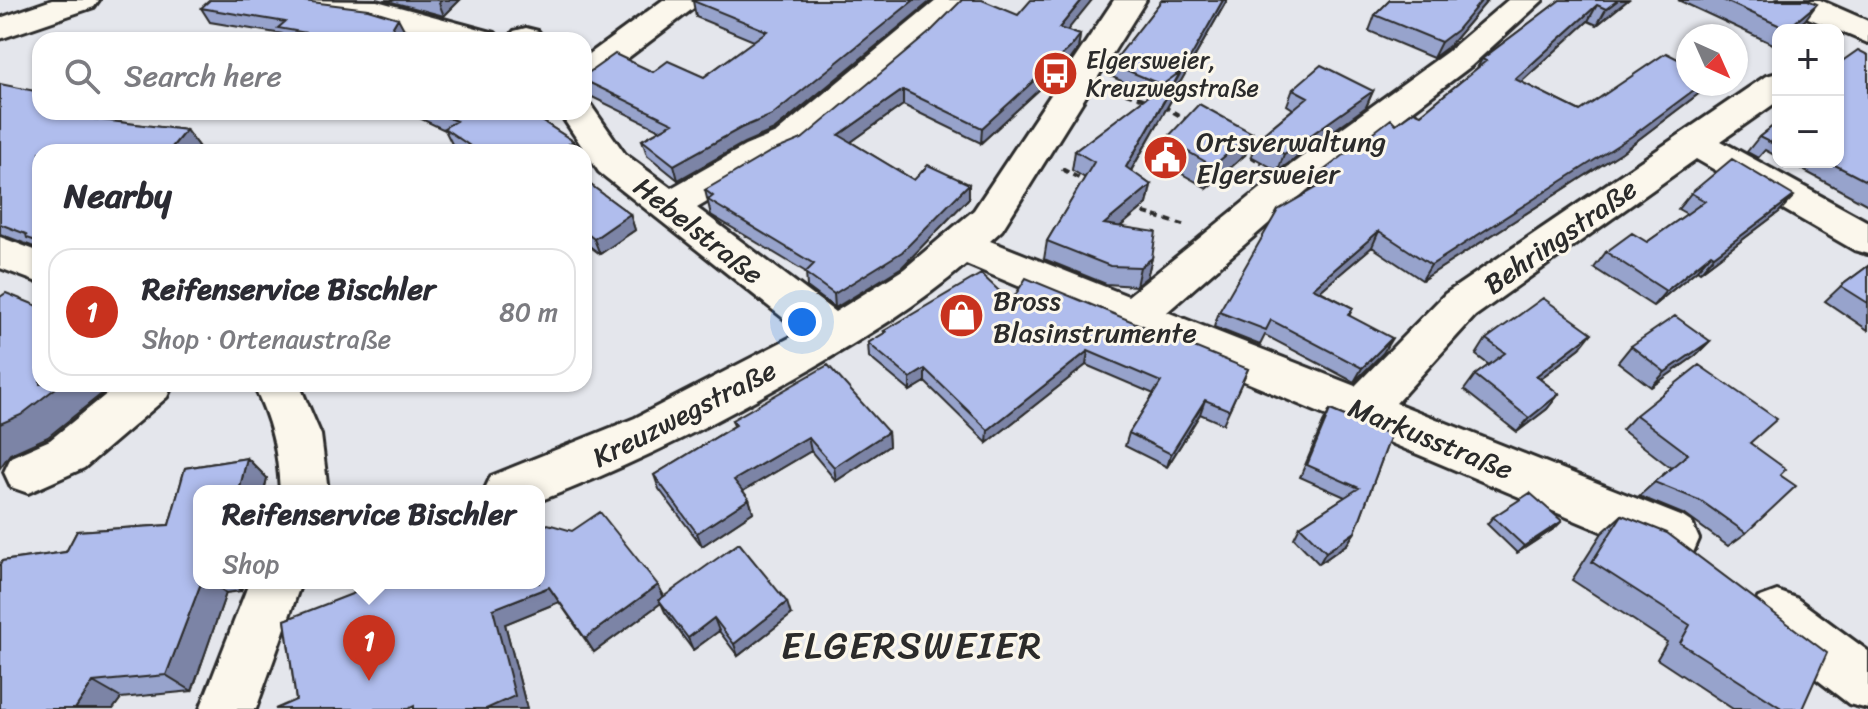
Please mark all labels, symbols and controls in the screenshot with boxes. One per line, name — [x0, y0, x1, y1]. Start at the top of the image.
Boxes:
north arrow — [1676, 24, 1748, 96]
map controls — [1772, 24, 1844, 168]
button: + — [1772, 24, 1844, 96]
search box — [32, 32, 592, 120]
place label: Elgersweier, Kreuzwegstraße — [1086, 39, 1259, 109]
text: Search here — [124, 49, 282, 103]
bus stop icon: Elgersweier, Kreuzwegstraße — [1031, 50, 1079, 98]
icon: search — [60, 54, 104, 98]
button: − — [1772, 96, 1844, 168]
place label: Ortsverwaltung Elgersweier — [1196, 117, 1386, 198]
public building icon: Ortsverwaltung Elgersweier — [1141, 133, 1189, 181]
street label: Hebelstraße — [623, 163, 775, 297]
street label: Behringstraße — [1473, 165, 1648, 308]
text: Nearby — [64, 166, 172, 226]
text: Reifenservice Bischler — [142, 262, 435, 316]
place label: Bross Blasinstrumente — [993, 276, 1197, 357]
text: 1 — [86, 289, 98, 335]
text: 80 m — [499, 289, 558, 335]
shop icon: Bross Blasinstrumente — [938, 292, 986, 340]
your location — [782, 302, 822, 342]
text: Shop · Ortenaustraße — [142, 316, 391, 362]
street label: Kreuzwegstraße — [583, 346, 785, 481]
street label: Markusstraße — [1341, 383, 1521, 494]
popup — [193, 485, 545, 589]
text: Reifenservice Bischler — [222, 487, 516, 541]
text: Shop — [222, 541, 279, 587]
district label: ELGERSWEIER — [781, 612, 1043, 679]
pin: 1 — [343, 615, 395, 681]

